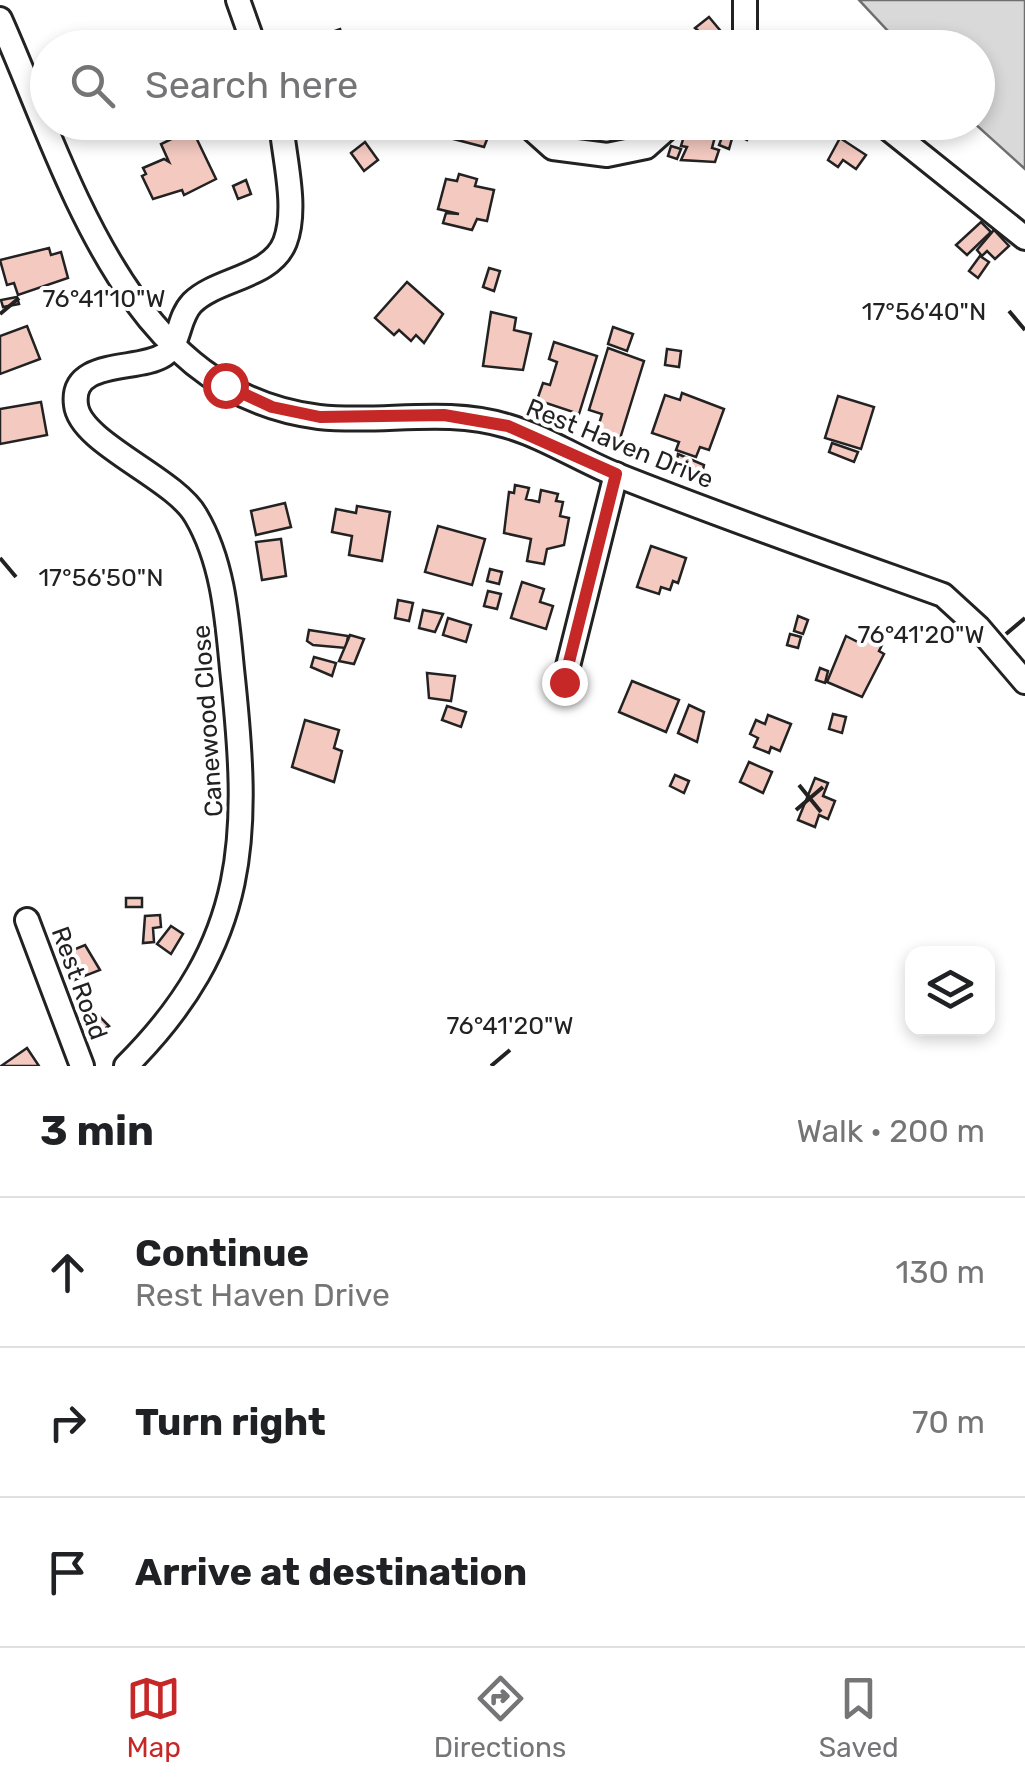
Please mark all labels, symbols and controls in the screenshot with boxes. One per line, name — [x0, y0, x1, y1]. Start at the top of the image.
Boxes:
search box — [30, 30, 995, 140]
icon: search — [65, 58, 120, 113]
text: Search here — [145, 62, 358, 108]
text: 76°41'10"W — [43, 284, 165, 313]
text: 17°56'40"N — [862, 297, 986, 326]
route start — [203, 363, 249, 409]
street label: Rest Haven Drive — [522, 393, 718, 494]
text: 17°56'50"N — [38, 563, 164, 592]
text: 76°41'20"W — [858, 620, 984, 649]
street label: Canewood Close — [186, 624, 229, 818]
route end — [542, 660, 588, 706]
street label: Rest Road — [46, 923, 113, 1044]
map controls — [905, 946, 995, 1036]
button: layers — [905, 946, 995, 1036]
text: 76°41'20"W — [447, 1011, 573, 1040]
text: 3 min — [40, 1106, 154, 1156]
text: Walk · 200 m — [796, 1112, 985, 1150]
text: Continue — [135, 1230, 309, 1276]
icon: ahead — [40, 1245, 95, 1300]
text: 130 m — [895, 1253, 985, 1291]
text: Rest Haven Drive — [135, 1276, 390, 1314]
icon: right — [40, 1395, 95, 1450]
text: Turn right — [135, 1399, 326, 1445]
text: 70 m — [912, 1403, 985, 1441]
icon: arrive — [40, 1545, 95, 1600]
text: Arrive at destination — [135, 1549, 527, 1595]
tab: Map — [126, 1671, 181, 1764]
tab: Directions — [434, 1671, 566, 1764]
tab: Saved — [819, 1671, 899, 1764]

